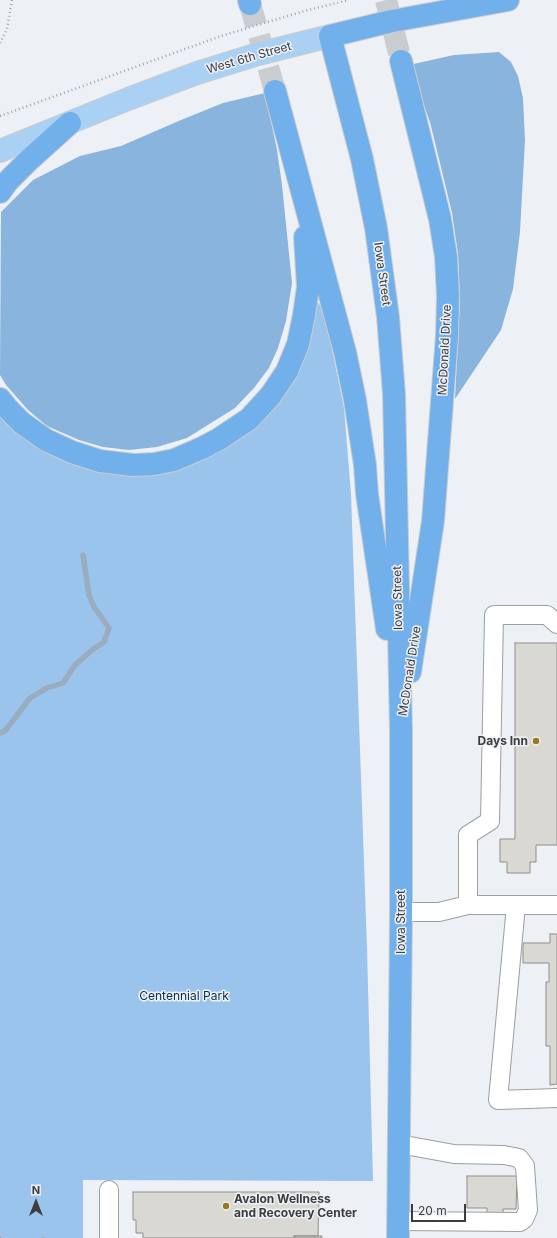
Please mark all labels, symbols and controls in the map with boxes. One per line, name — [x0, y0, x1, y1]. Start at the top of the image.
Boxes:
street label: West 6th Street — [205, 39, 293, 77]
street label: Iowa Street — [370, 241, 394, 307]
street label: McDonald Drive — [435, 304, 455, 396]
street label: Iowa Street — [390, 566, 406, 630]
street label: McDonald Drive — [396, 625, 424, 717]
place label: Days Inn — [477, 734, 528, 748]
marker: Days Inn — [531, 736, 541, 746]
street label: Iowa Street — [394, 890, 408, 954]
park label: Centennial Park — [139, 989, 229, 1003]
north arrow — [16, 1182, 56, 1222]
text: N — [32, 1183, 40, 1197]
place label: Avalon Wellness and Recovery Center — [234, 1192, 357, 1220]
scale bar — [413, 1196, 468, 1222]
marker: Avalon Wellness and Recovery Center — [221, 1201, 231, 1211]
text: 20 m — [418, 1203, 447, 1218]

